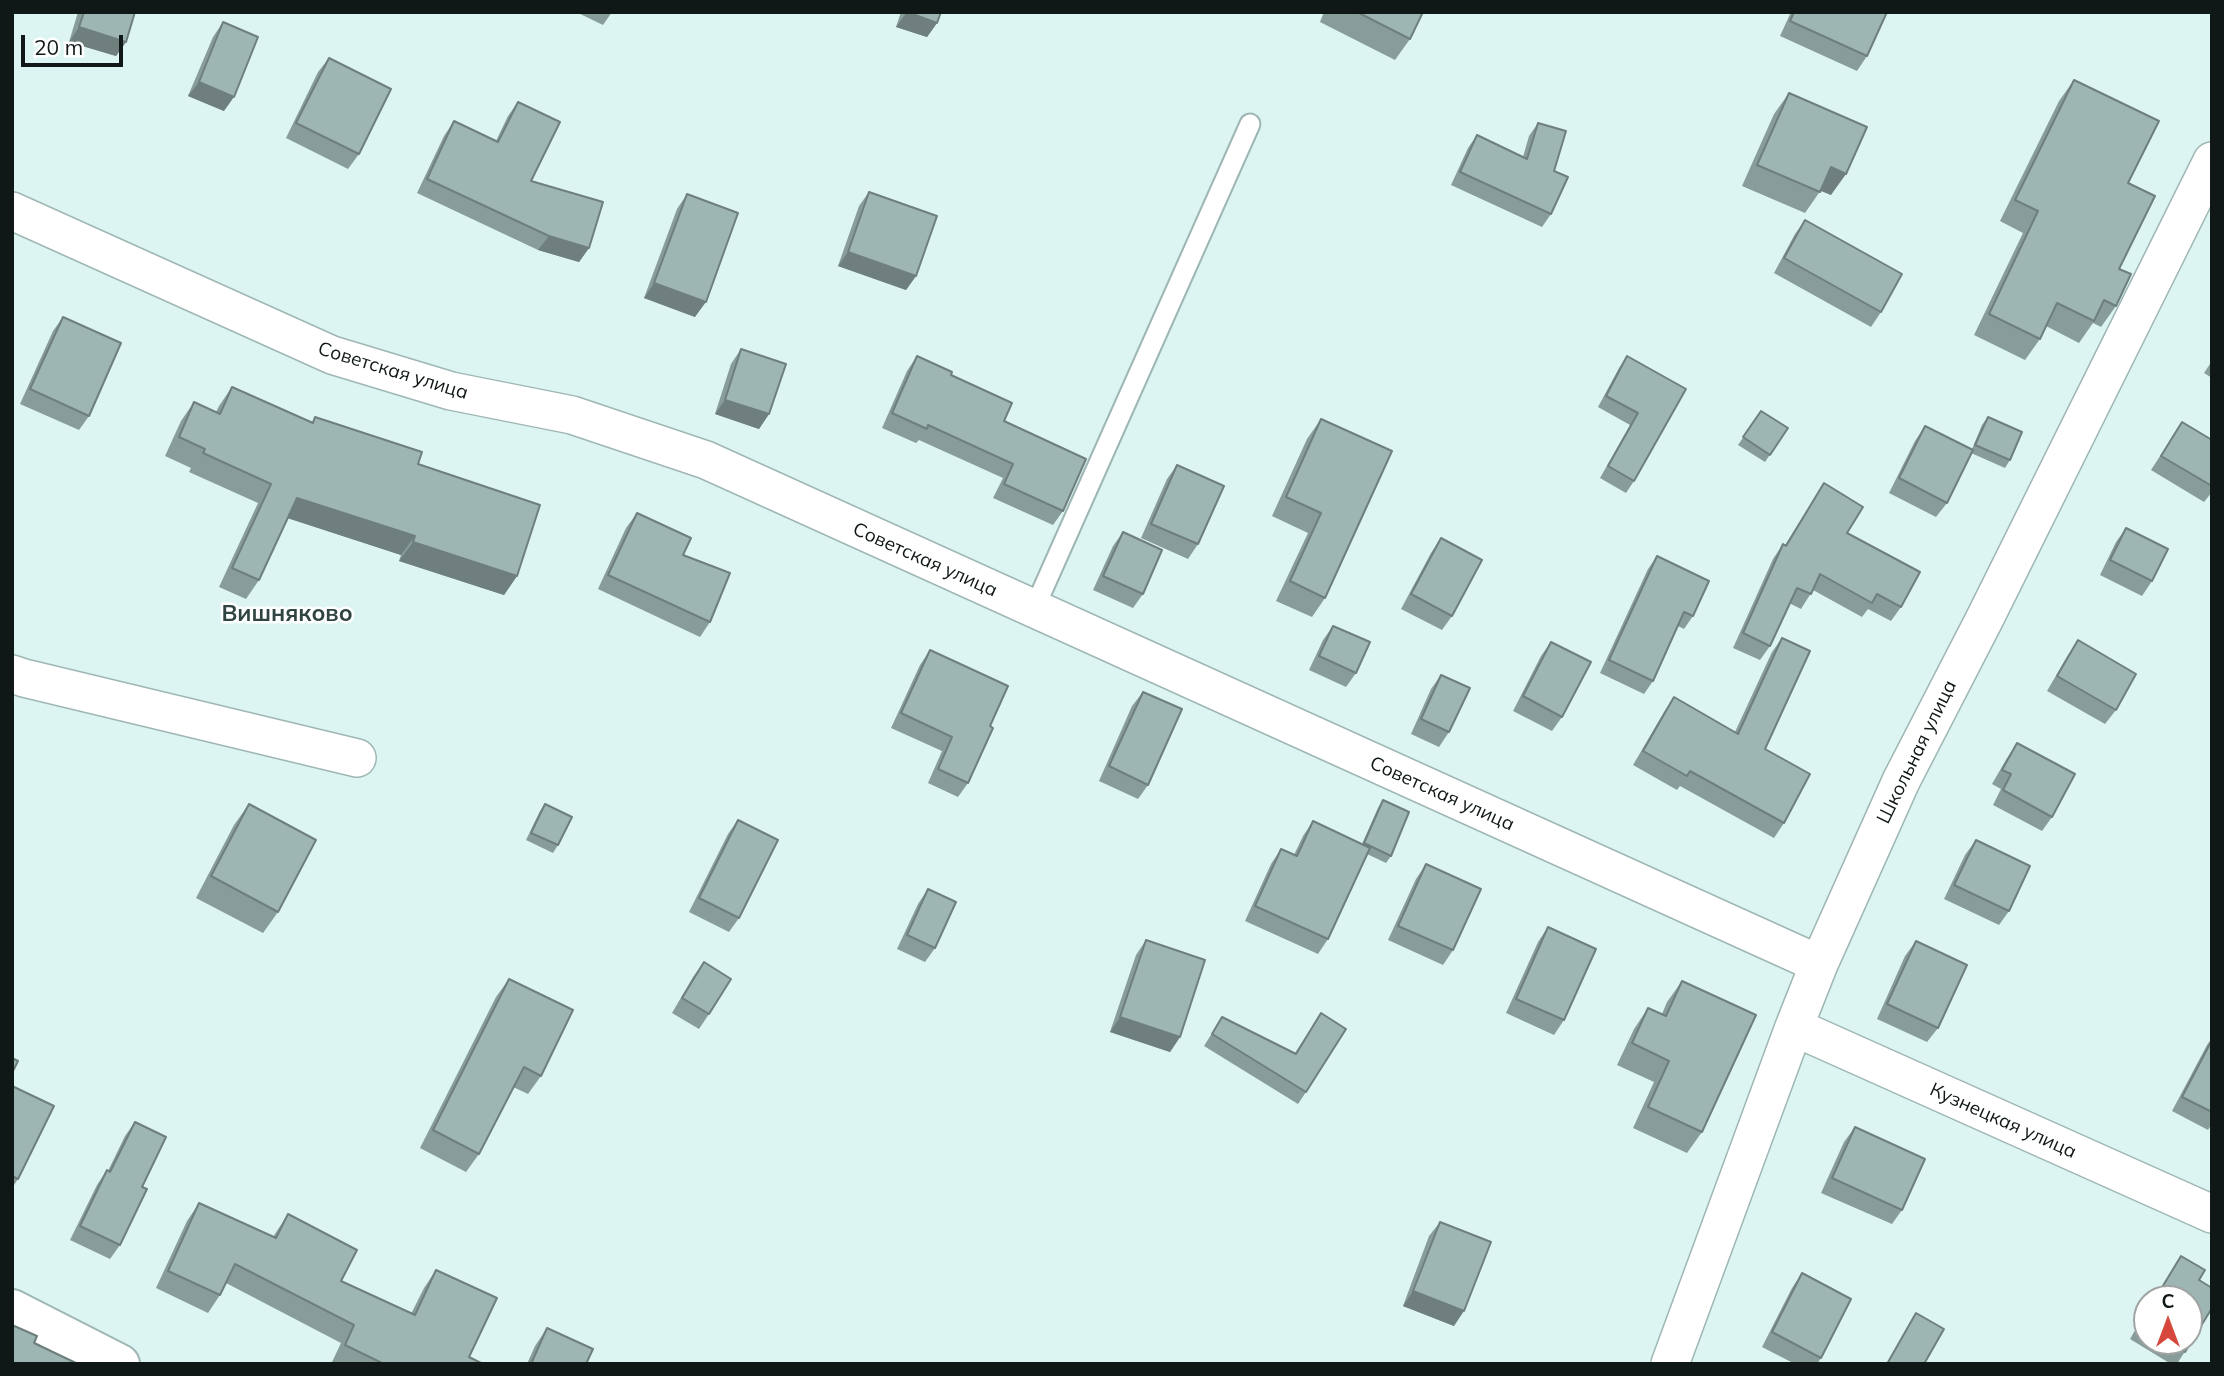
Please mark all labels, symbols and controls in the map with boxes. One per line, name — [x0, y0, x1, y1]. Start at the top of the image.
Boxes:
scale bar — [24, 21, 126, 65]
text: 20 m — [34, 34, 83, 60]
street label: Советская улица — [315, 337, 471, 405]
street label: Советская улица — [849, 518, 1001, 602]
district label: Вишняково — [221, 600, 353, 628]
street label: Школьная улица — [1872, 676, 1962, 828]
street label: Советская улица — [1366, 752, 1518, 836]
street label: Кузнецкая улица — [1926, 1078, 2080, 1164]
north arrow — [2133, 1285, 2203, 1355]
text: С — [2161, 1289, 2175, 1313]

